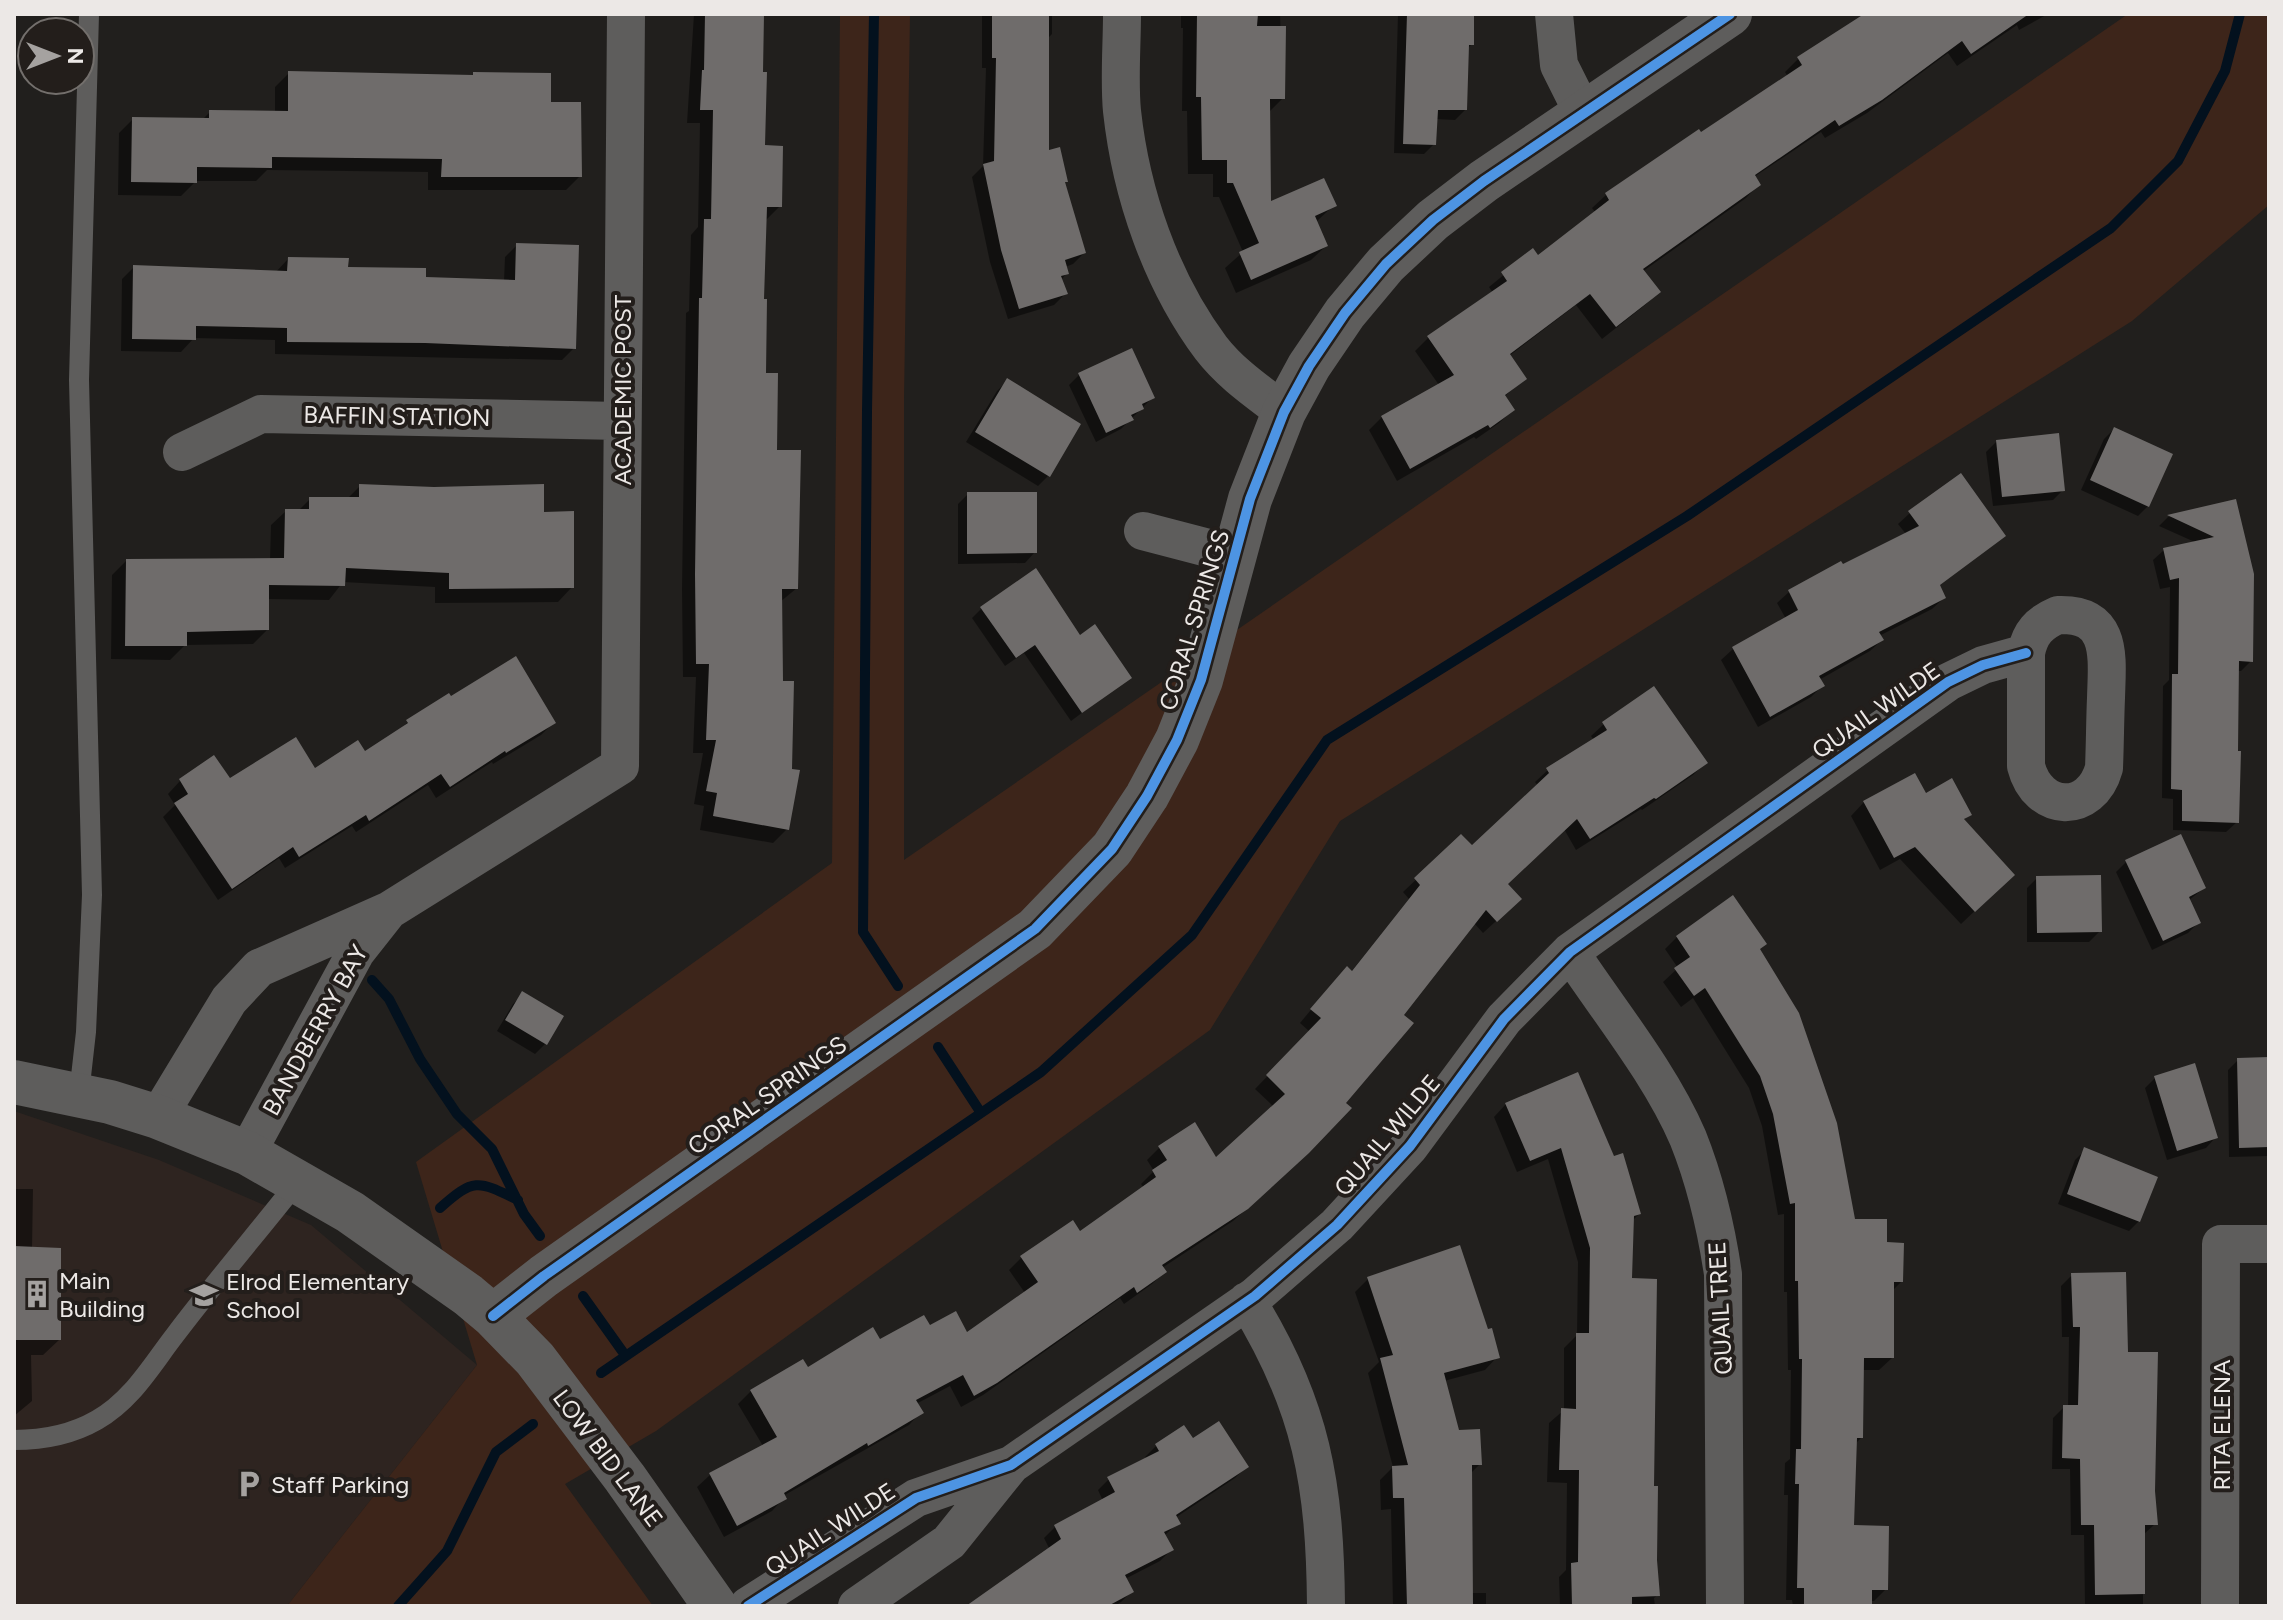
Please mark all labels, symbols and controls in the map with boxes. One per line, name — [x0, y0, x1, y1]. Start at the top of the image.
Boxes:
north arrow — [16, 16, 96, 96]
text: N — [62, 47, 89, 65]
street label: ACADEMIC POST — [608, 295, 637, 485]
street label: BAFFIN STATION — [303, 400, 491, 432]
street label: CORAL SPRINGS — [1153, 526, 1235, 714]
street label: QUAIL WILDE — [1806, 655, 1946, 765]
street label: BANDBERRY BAY — [256, 939, 374, 1120]
street label: CORAL SPRINGS — [682, 1029, 852, 1161]
street label: QUAIL WILDE — [1328, 1068, 1446, 1202]
street label: QUAIL TREE — [1702, 1241, 1738, 1375]
place label: Main Building — [59, 1266, 145, 1323]
place label: Elrod Elementary School — [226, 1267, 409, 1324]
building icon: Main Building — [22, 1279, 52, 1309]
school or university icon: Elrod Elementary School — [189, 1280, 219, 1310]
street label: RITA ELENA — [2207, 1359, 2236, 1491]
street label: LOW BID LANE — [547, 1384, 669, 1532]
parking icon: Staff Parking — [234, 1469, 264, 1499]
place label: Staff Parking — [271, 1470, 409, 1499]
street label: QUAIL WILDE — [759, 1476, 901, 1582]

